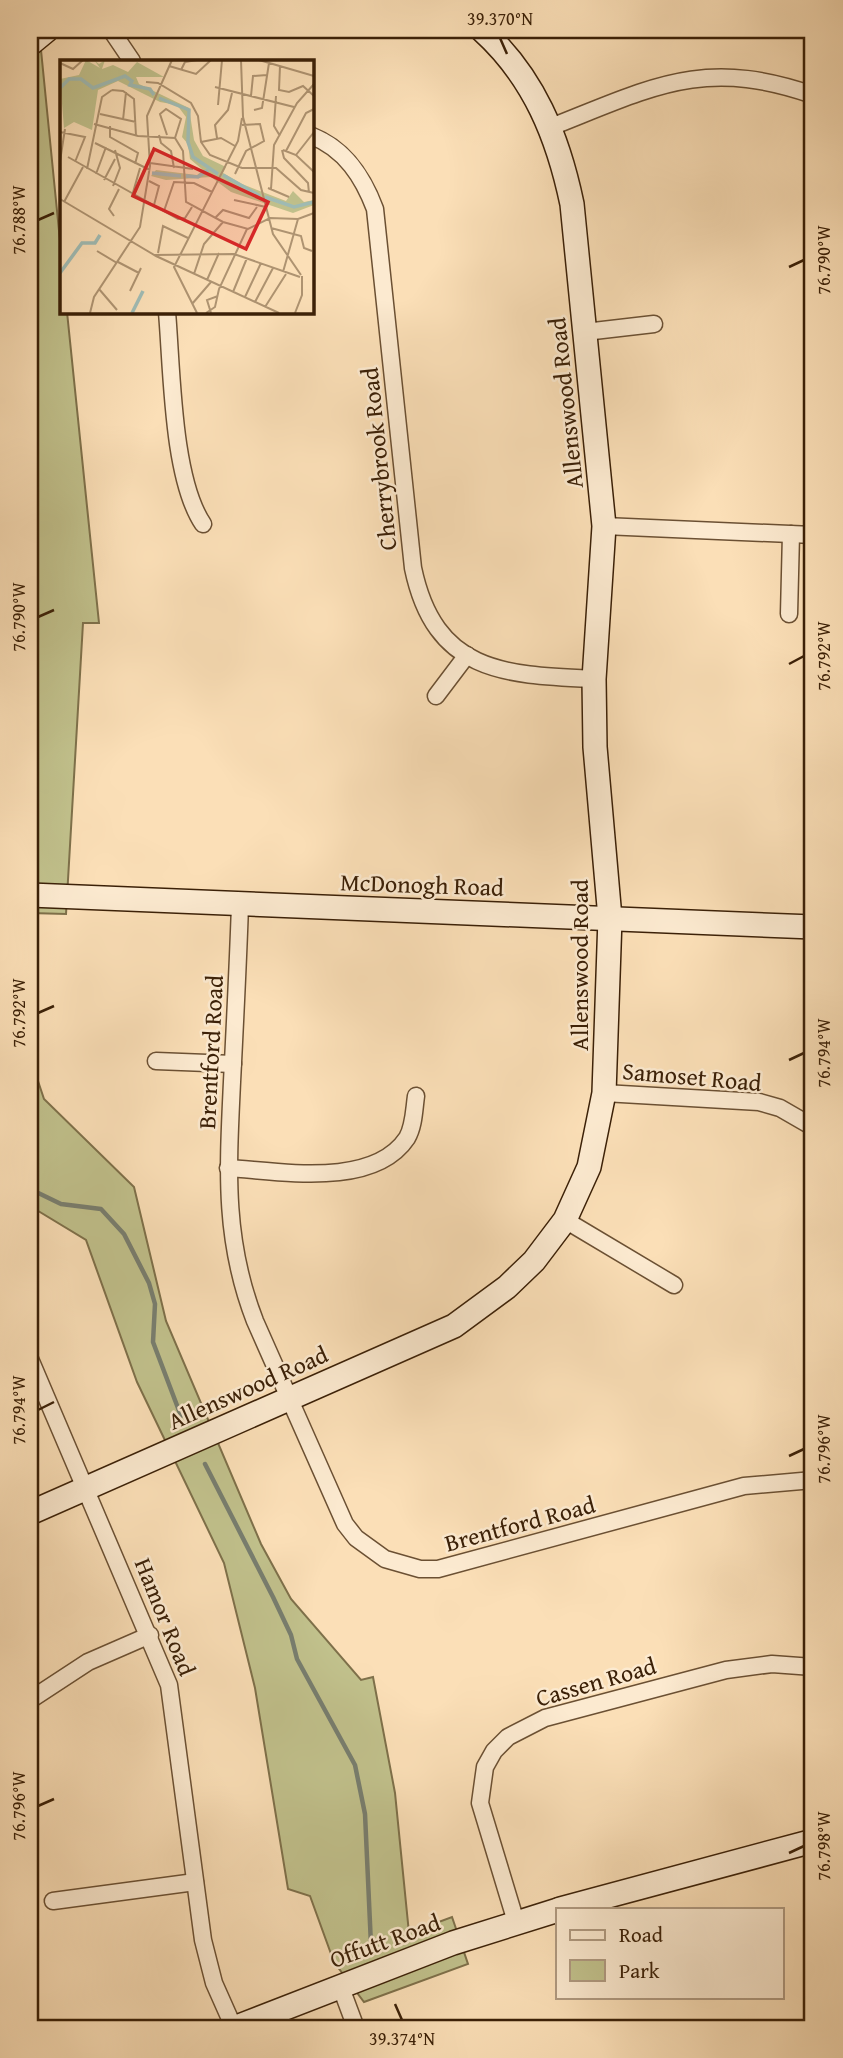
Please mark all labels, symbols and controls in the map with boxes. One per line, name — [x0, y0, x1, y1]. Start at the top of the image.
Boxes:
text: 39.370°N — [467, 5, 533, 32]
inset map — [60, 60, 313, 313]
text: 76.788°W — [5, 185, 32, 255]
text: 76.790°W — [810, 225, 837, 295]
street label: Allenswood Road — [539, 316, 592, 490]
street label: Cherrybrook Road — [351, 366, 406, 552]
text: 76.790°W — [5, 582, 32, 652]
text: 76.792°W — [810, 621, 837, 691]
street label: McDonogh Road — [340, 864, 505, 905]
street label: Allenswood Road — [562, 879, 597, 1051]
street label: Brentford Road — [189, 974, 232, 1130]
text: 76.792°W — [5, 978, 32, 1048]
text: 76.794°W — [810, 1018, 837, 1088]
street label: Samoset Road — [621, 1053, 763, 1100]
street label: Allenswood Road — [162, 1337, 334, 1438]
text: 76.794°W — [5, 1375, 32, 1445]
text: 76.796°W — [810, 1414, 837, 1484]
street label: Brentford Road — [441, 1487, 599, 1560]
street label: Hamor Road — [126, 1553, 205, 1681]
street label: Cassen Road — [532, 1648, 660, 1715]
text: 76.796°W — [5, 1771, 32, 1841]
text: 76.798°W — [810, 1811, 837, 1881]
street label: Offutt Road — [325, 1904, 445, 1977]
legend — [556, 1908, 784, 1998]
text: Road — [619, 1919, 664, 1950]
text: Park — [619, 1955, 660, 1986]
text: 39.374°N — [369, 2025, 435, 2052]

